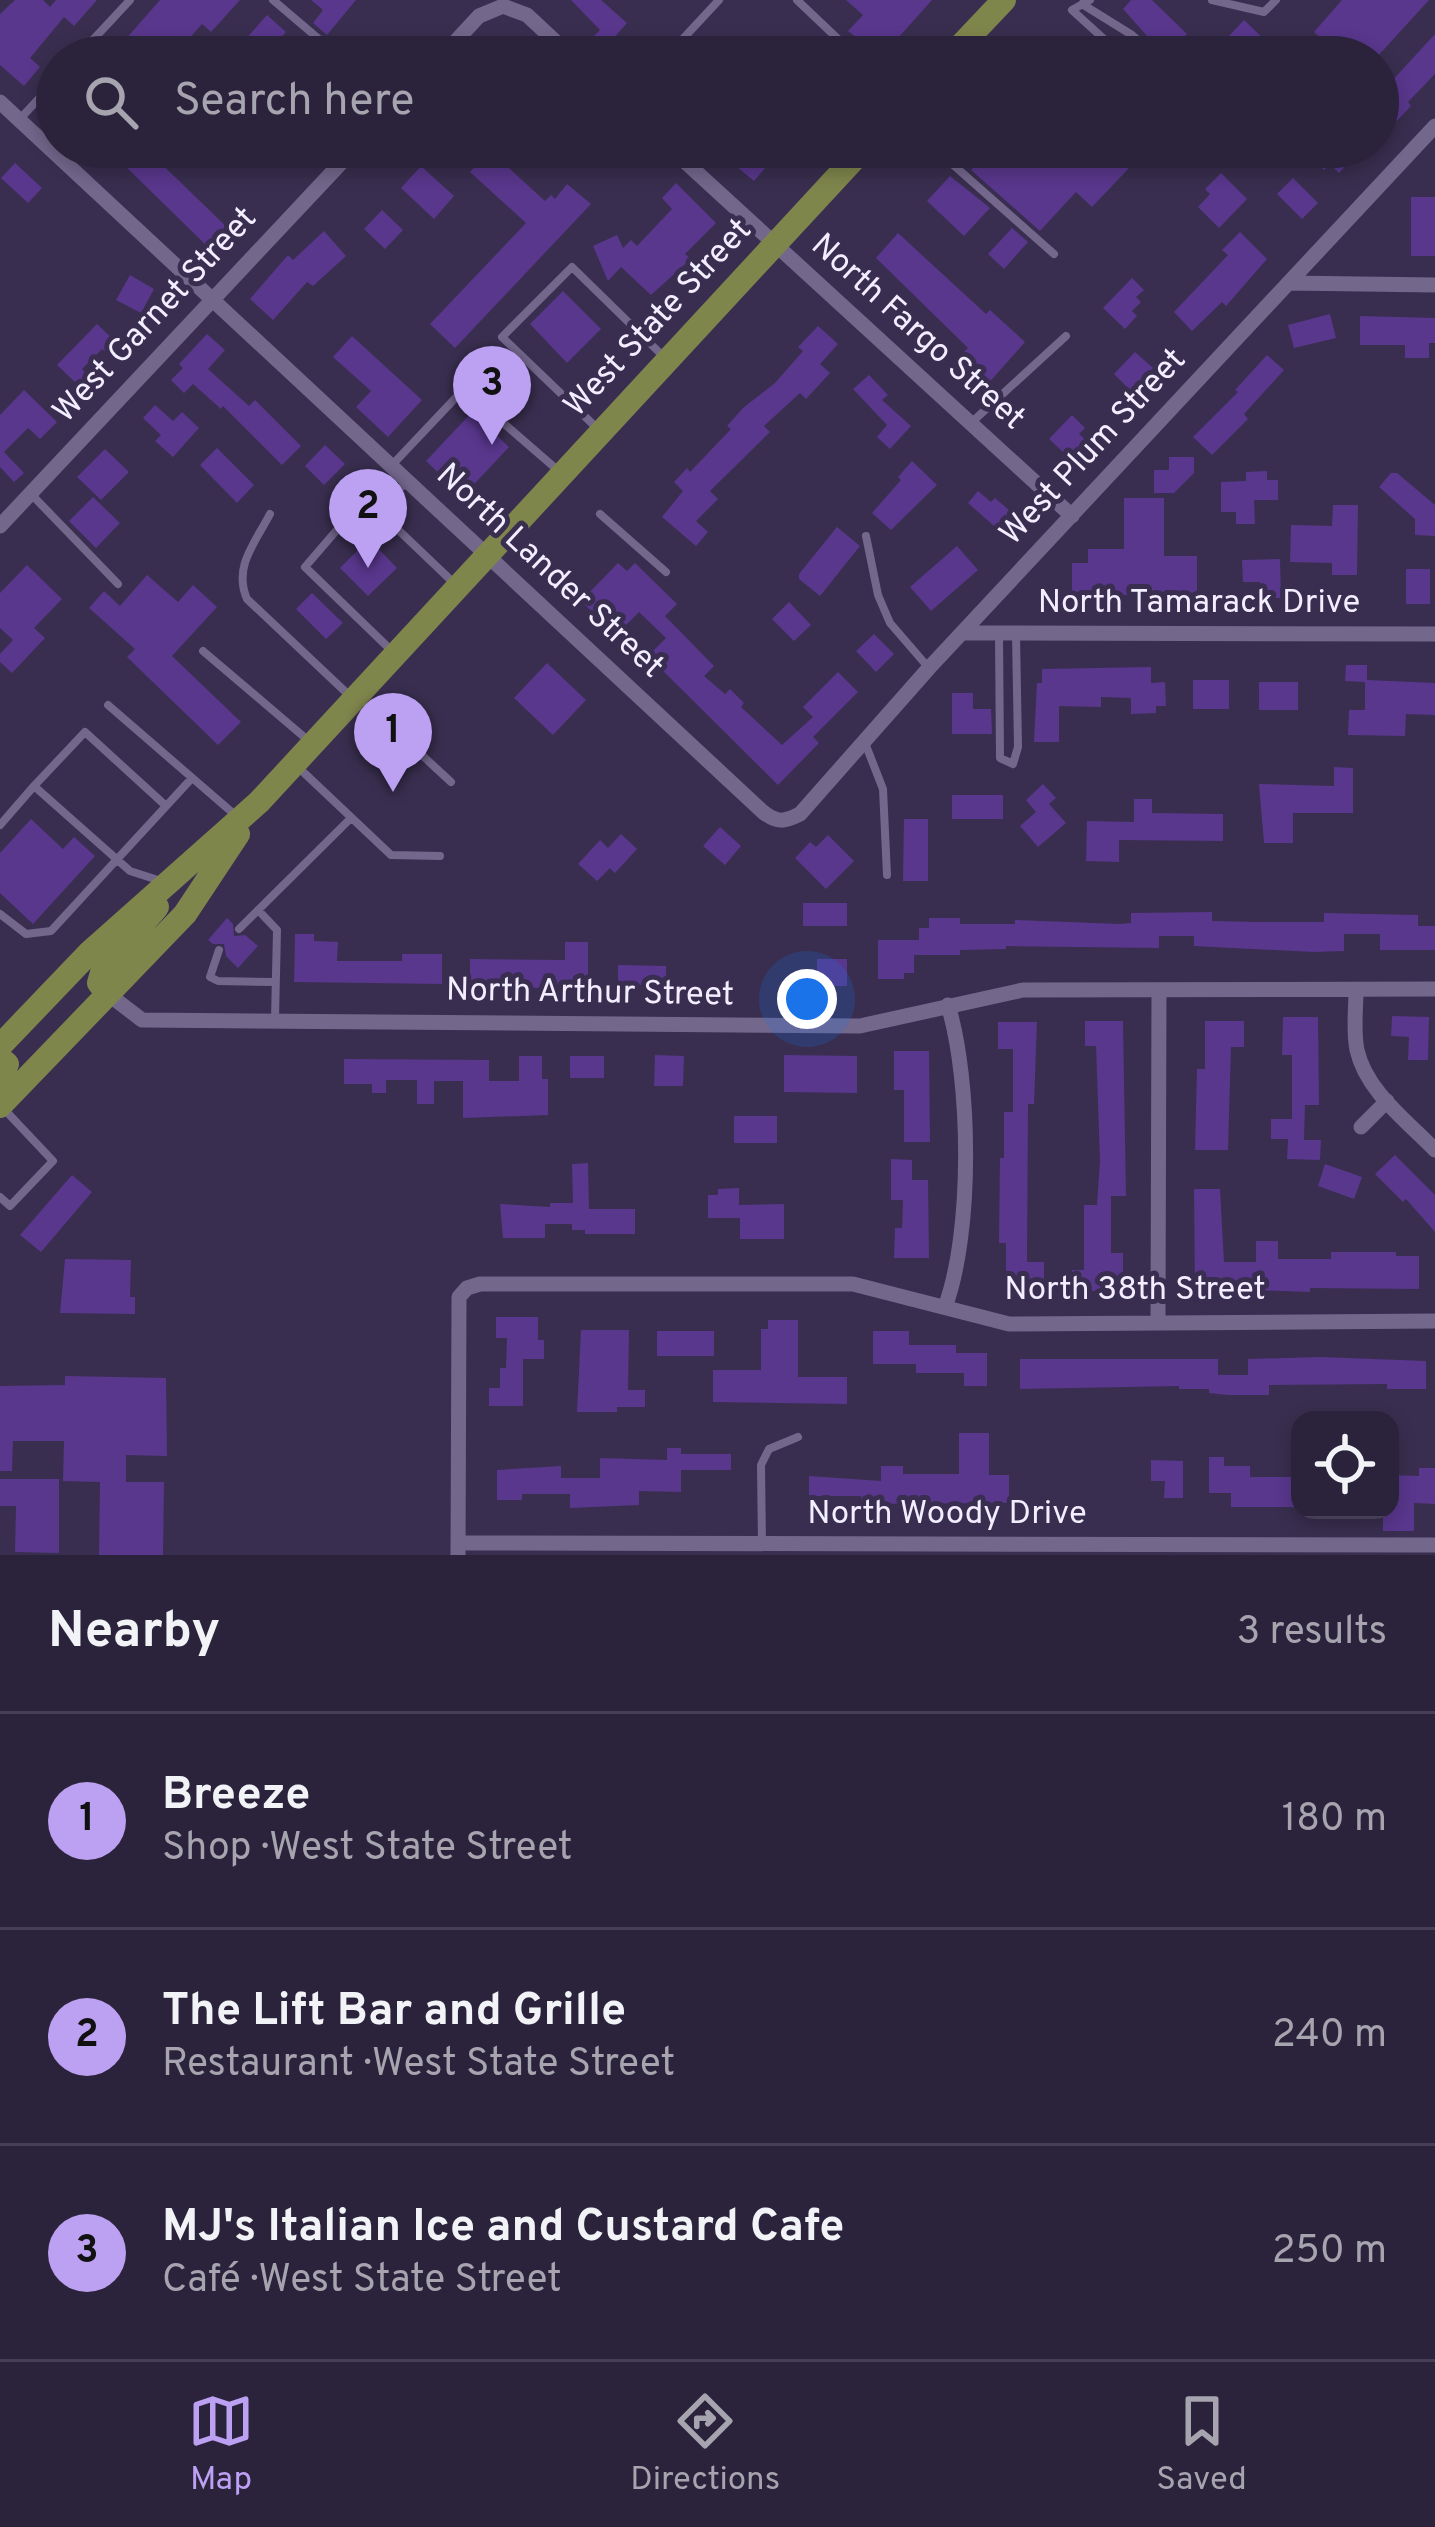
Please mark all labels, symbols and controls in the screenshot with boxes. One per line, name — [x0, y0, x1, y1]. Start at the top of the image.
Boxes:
search box — [36, 36, 1399, 168]
icon: search — [78, 69, 144, 135]
text: Search here — [174, 74, 414, 131]
street label: West Garnet Street — [45, 199, 267, 433]
street label: West State Street — [556, 211, 762, 427]
street label: North Fargo Street — [801, 226, 1033, 440]
street label: West Plum Street — [992, 341, 1196, 555]
pin: 3 — [453, 346, 531, 445]
street label: North Lander Street — [426, 456, 672, 688]
pin: 2 — [329, 469, 407, 568]
street label: North Tamarack Drive — [1038, 583, 1360, 625]
pin: 1 — [354, 693, 432, 792]
your location — [777, 969, 837, 1029]
street label: North Arthur Street — [446, 970, 734, 1018]
street label: North 38th Street — [1004, 1270, 1266, 1312]
map controls — [1291, 1411, 1399, 1519]
button: locate — [1291, 1411, 1399, 1519]
street label: North Woody Drive — [807, 1494, 1087, 1536]
text: Nearby — [48, 1601, 220, 1666]
text: 3 results — [1237, 1609, 1387, 1658]
text: Breeze — [162, 1768, 310, 1825]
text: 1 — [79, 1796, 95, 1845]
text: 180 m — [1282, 1796, 1387, 1845]
text: Shop · West State Street — [162, 1825, 573, 1874]
text: The Lift Bar and Grille — [162, 1984, 626, 2041]
text: 2 — [75, 2012, 99, 2061]
text: 240 m — [1272, 2012, 1387, 2061]
text: Restaurant · West State Street — [162, 2041, 675, 2090]
text: MJ's Italian Ice and Custard Cafe — [162, 2200, 844, 2257]
text: 3 — [75, 2228, 99, 2277]
text: 250 m — [1272, 2228, 1387, 2277]
text: Café · West State Street — [162, 2257, 562, 2306]
tab: Map — [188, 2388, 254, 2502]
tab: Directions — [630, 2388, 780, 2502]
tab: Saved — [1156, 2388, 1247, 2502]

